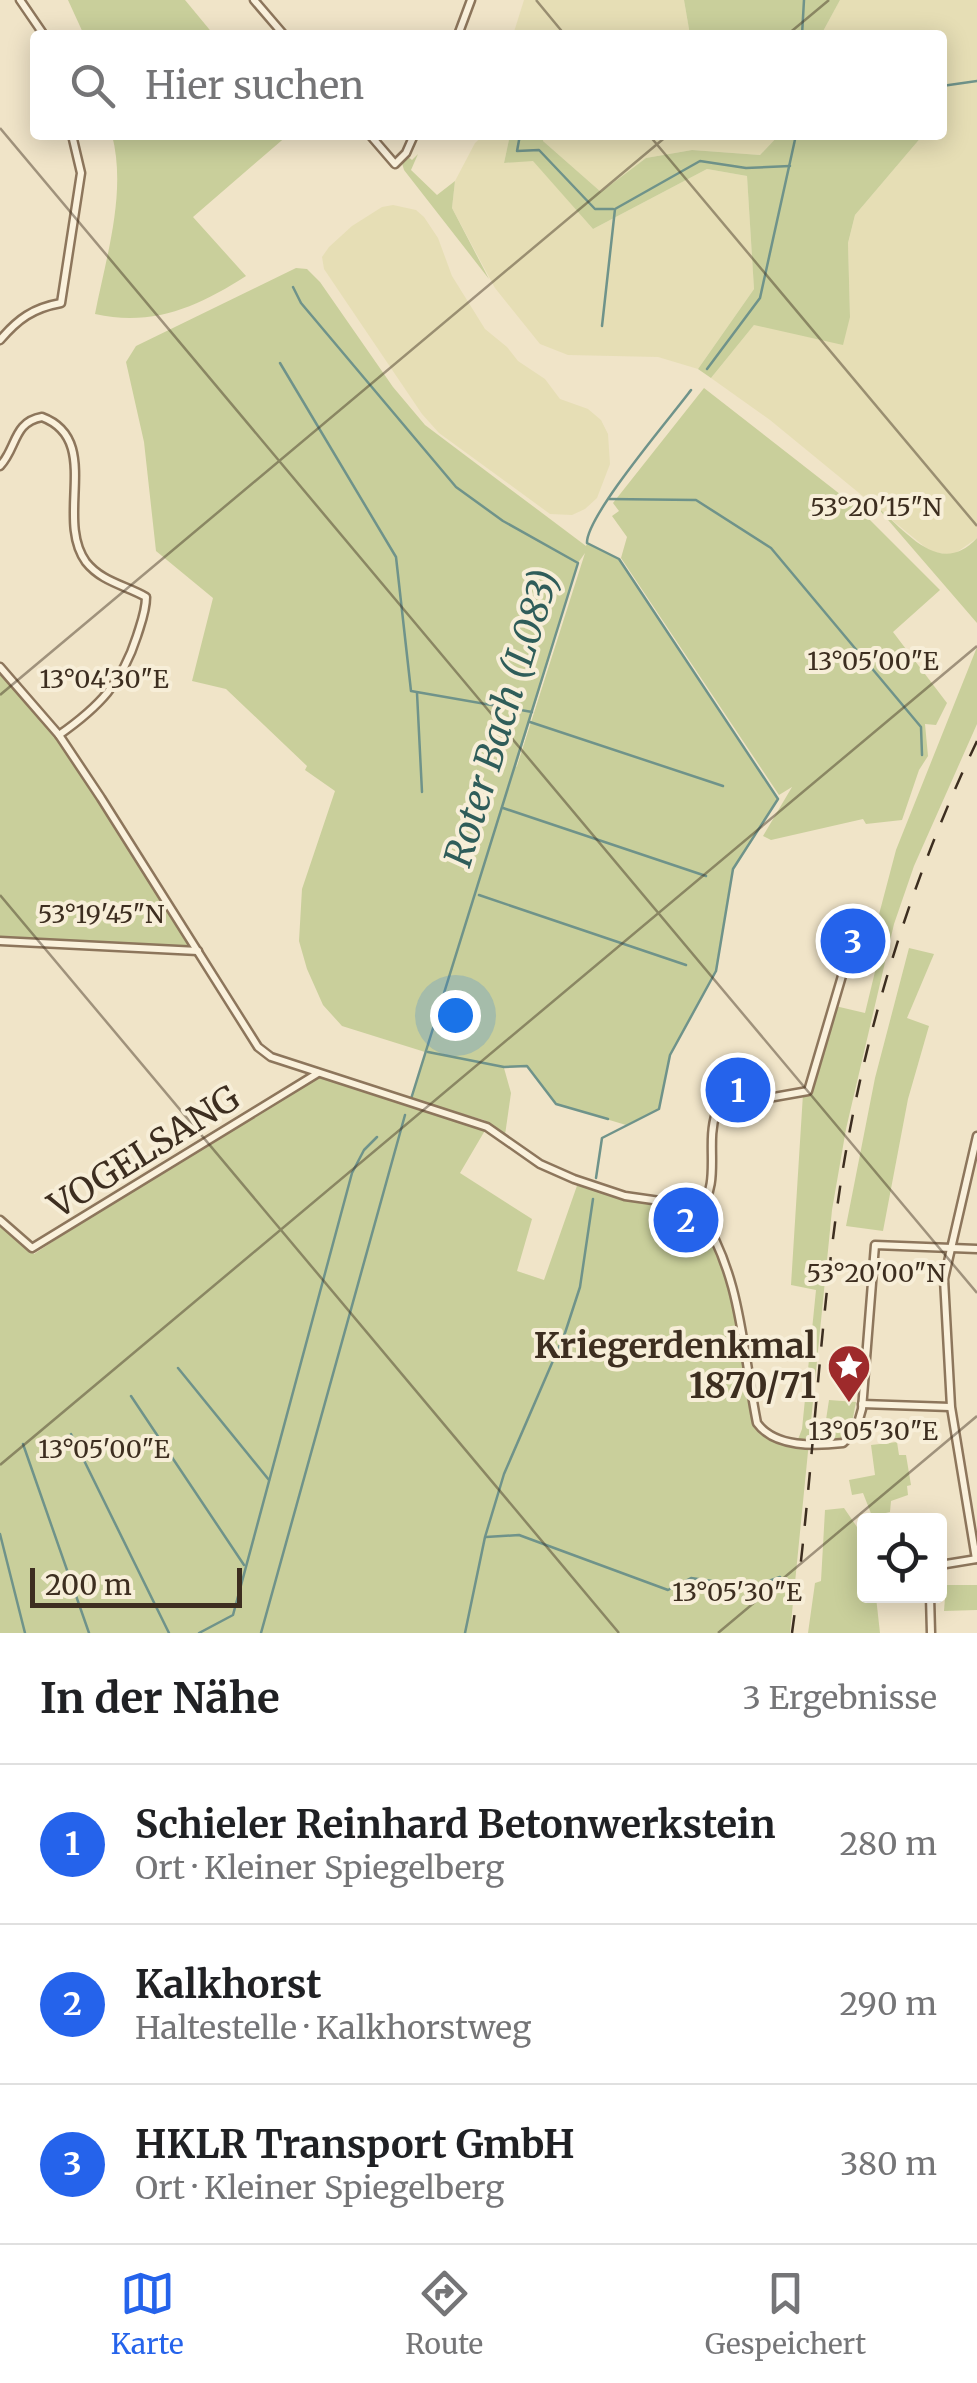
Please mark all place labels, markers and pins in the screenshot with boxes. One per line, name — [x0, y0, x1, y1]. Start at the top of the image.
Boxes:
pin: 3 — [820, 904, 886, 978]
pin: 1 — [706, 1052, 770, 1128]
pin: 2 — [654, 1182, 718, 1258]
place label: Kriegerdenkmal 1870/71 — [534, 1324, 816, 1408]
place icon: Kriegerdenkmal 1870/71 — [826, 1343, 872, 1404]

